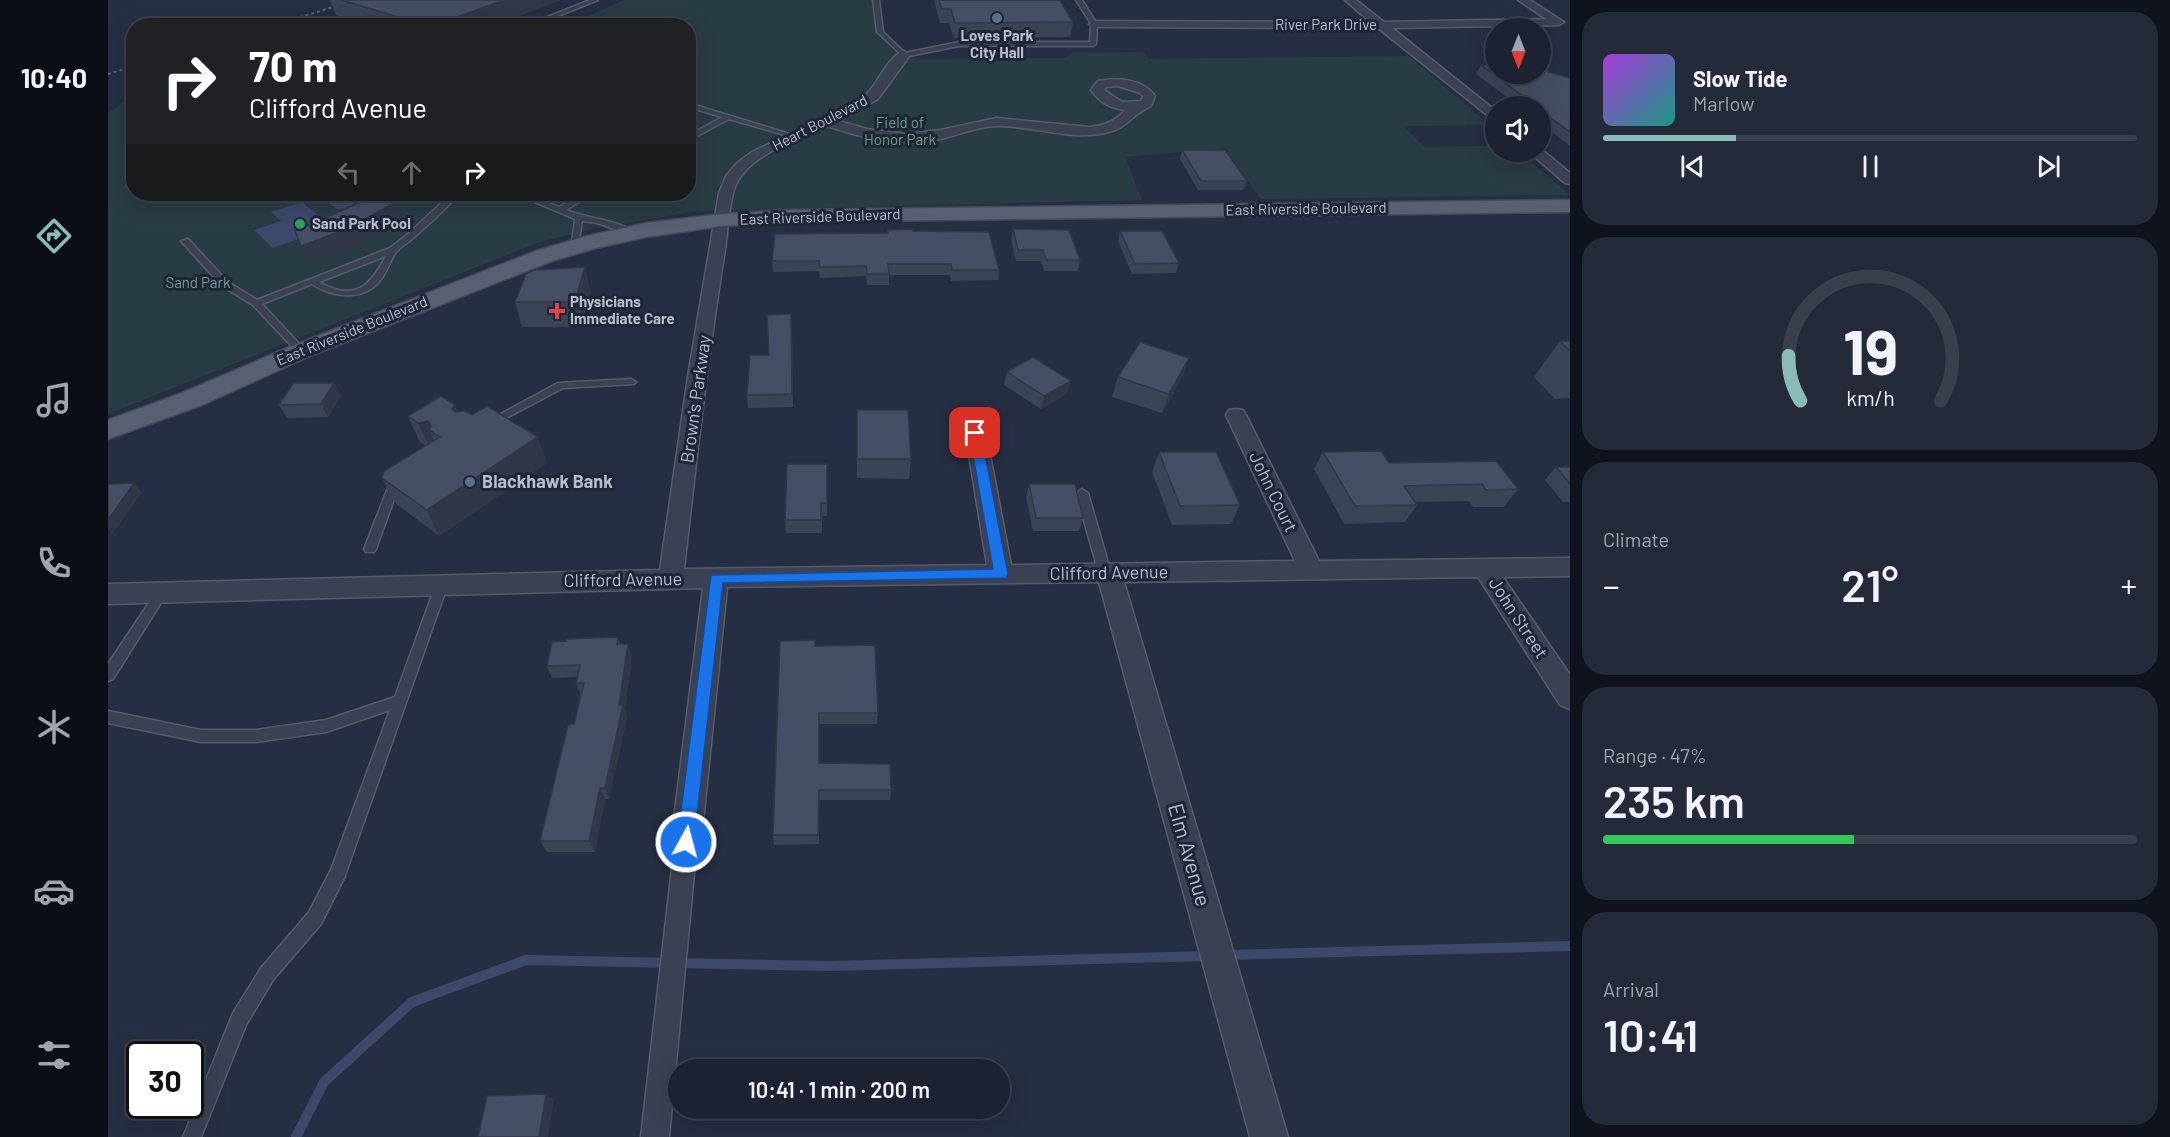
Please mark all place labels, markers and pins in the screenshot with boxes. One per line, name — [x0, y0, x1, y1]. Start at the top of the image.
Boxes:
marker: Loves Park City Hall — [990, 11, 1004, 25]
place label: Loves Park City Hall — [961, 26, 1033, 61]
place label: Sand Park Pool — [312, 214, 411, 232]
marker: Sand Park Pool — [293, 217, 307, 231]
place label: Physicians Immediate Care — [570, 292, 675, 327]
marker: Physicians Immediate Care — [548, 302, 566, 320]
pin — [949, 407, 1000, 458]
place label: Blackhawk Bank — [482, 470, 613, 492]
marker: Blackhawk Bank — [463, 475, 477, 489]

